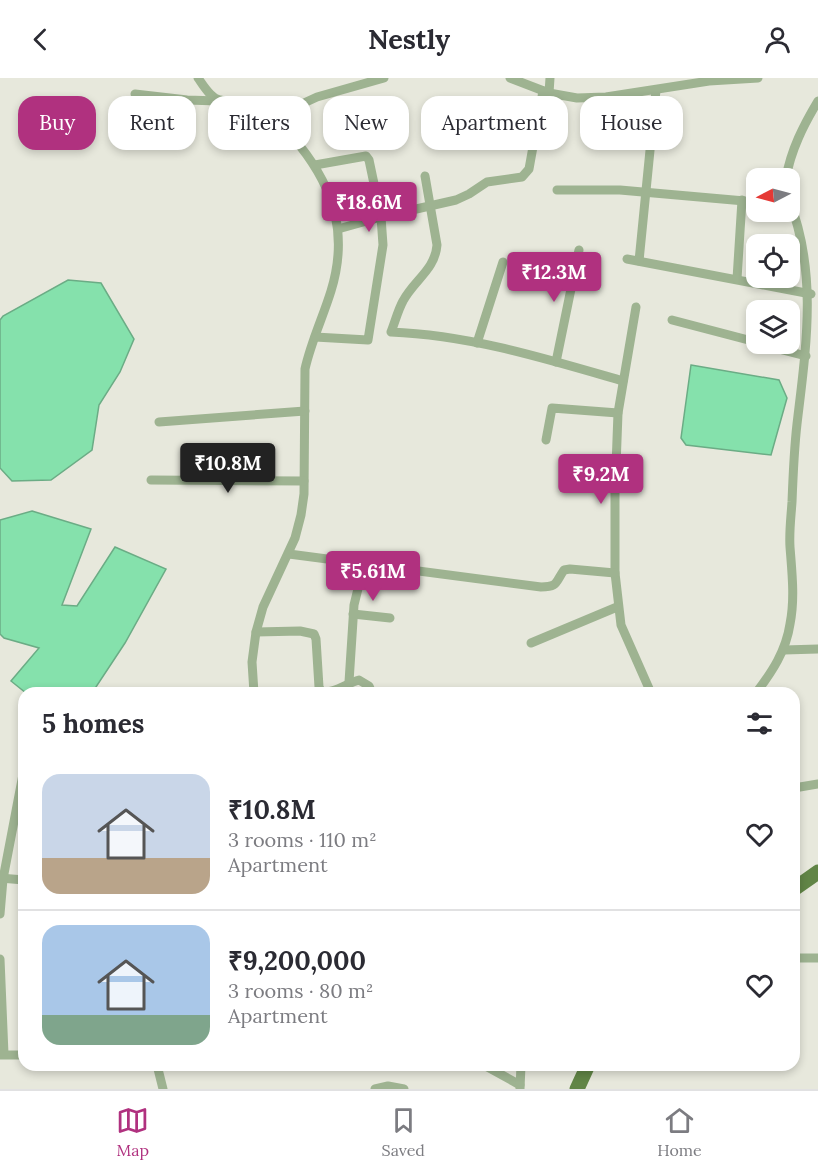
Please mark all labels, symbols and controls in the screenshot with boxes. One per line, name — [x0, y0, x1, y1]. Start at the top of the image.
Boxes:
text: Nestly — [368, 22, 450, 56]
icon: back — [24, 23, 57, 56]
icon: person — [761, 23, 794, 56]
chip: Buy — [18, 96, 96, 150]
chip: Rent — [108, 96, 196, 150]
chip: Filters — [208, 96, 311, 150]
chip: New — [323, 96, 409, 150]
chip: Apartment — [421, 96, 568, 150]
chip: House — [580, 96, 683, 150]
north arrow — [746, 168, 800, 222]
map controls — [746, 168, 800, 354]
pin: ₹18.6M — [320, 182, 418, 233]
text: ₹18.6M — [336, 189, 402, 214]
button: locate — [746, 234, 800, 288]
pin: ₹12.3M — [505, 252, 603, 303]
text: ₹12.3M — [521, 259, 587, 284]
button: layers — [746, 300, 800, 354]
pin: ₹10.8M — [179, 443, 277, 494]
text: ₹10.8M — [194, 450, 262, 475]
pin: ₹9.2M — [559, 454, 643, 505]
text: ₹9.2M — [572, 461, 630, 486]
pin: ₹5.61M — [324, 551, 422, 602]
text: ₹5.61M — [340, 558, 406, 583]
text: 5 homes — [42, 707, 144, 740]
icon: filters — [743, 707, 776, 740]
text: ₹10.8M — [228, 793, 316, 826]
icon: home — [90, 798, 162, 870]
icon: heart — [743, 818, 776, 851]
text: 3 rooms · 110 m² — [228, 827, 377, 852]
text: Apartment — [228, 852, 328, 877]
text: ₹9,200,000 — [228, 944, 366, 977]
icon: home — [90, 949, 162, 1021]
icon: heart — [743, 969, 776, 1002]
text: 3 rooms · 80 m² — [228, 978, 373, 1003]
text: Apartment — [228, 1003, 328, 1028]
tab: Map — [116, 1104, 149, 1160]
tab: Saved — [382, 1104, 425, 1160]
tab: Home — [657, 1104, 702, 1160]

